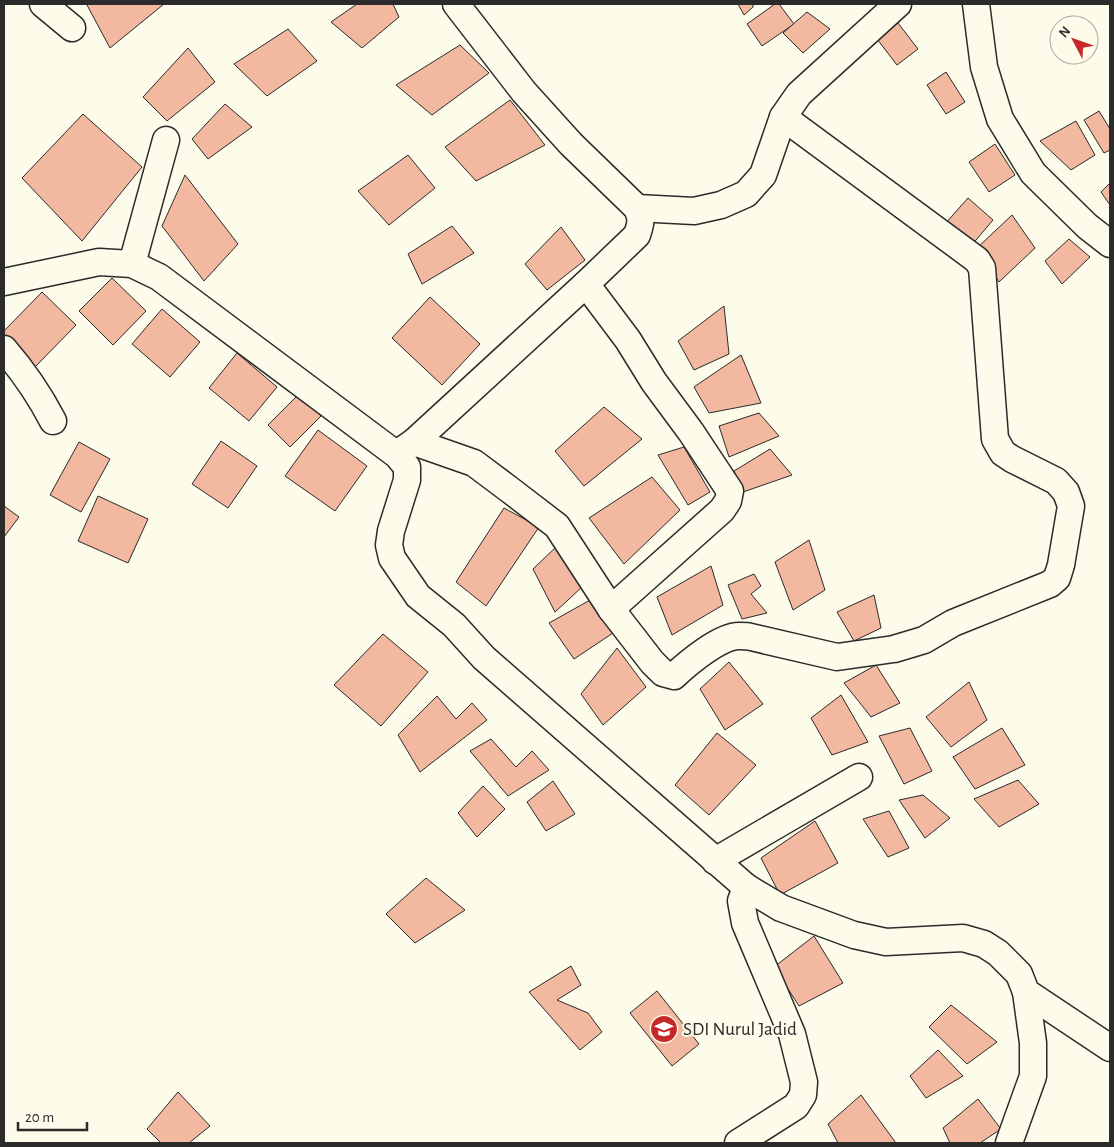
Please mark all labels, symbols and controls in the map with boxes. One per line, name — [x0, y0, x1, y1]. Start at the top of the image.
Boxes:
north arrow — [1049, 15, 1099, 65]
text: N — [1056, 24, 1073, 40]
school or university icon: SDI Nurul Jadid — [649, 1014, 679, 1044]
place label: SDI Nurul Jadid — [683, 1020, 797, 1039]
scale bar — [18, 1100, 86, 1132]
text: 20 m — [25, 1110, 54, 1125]

